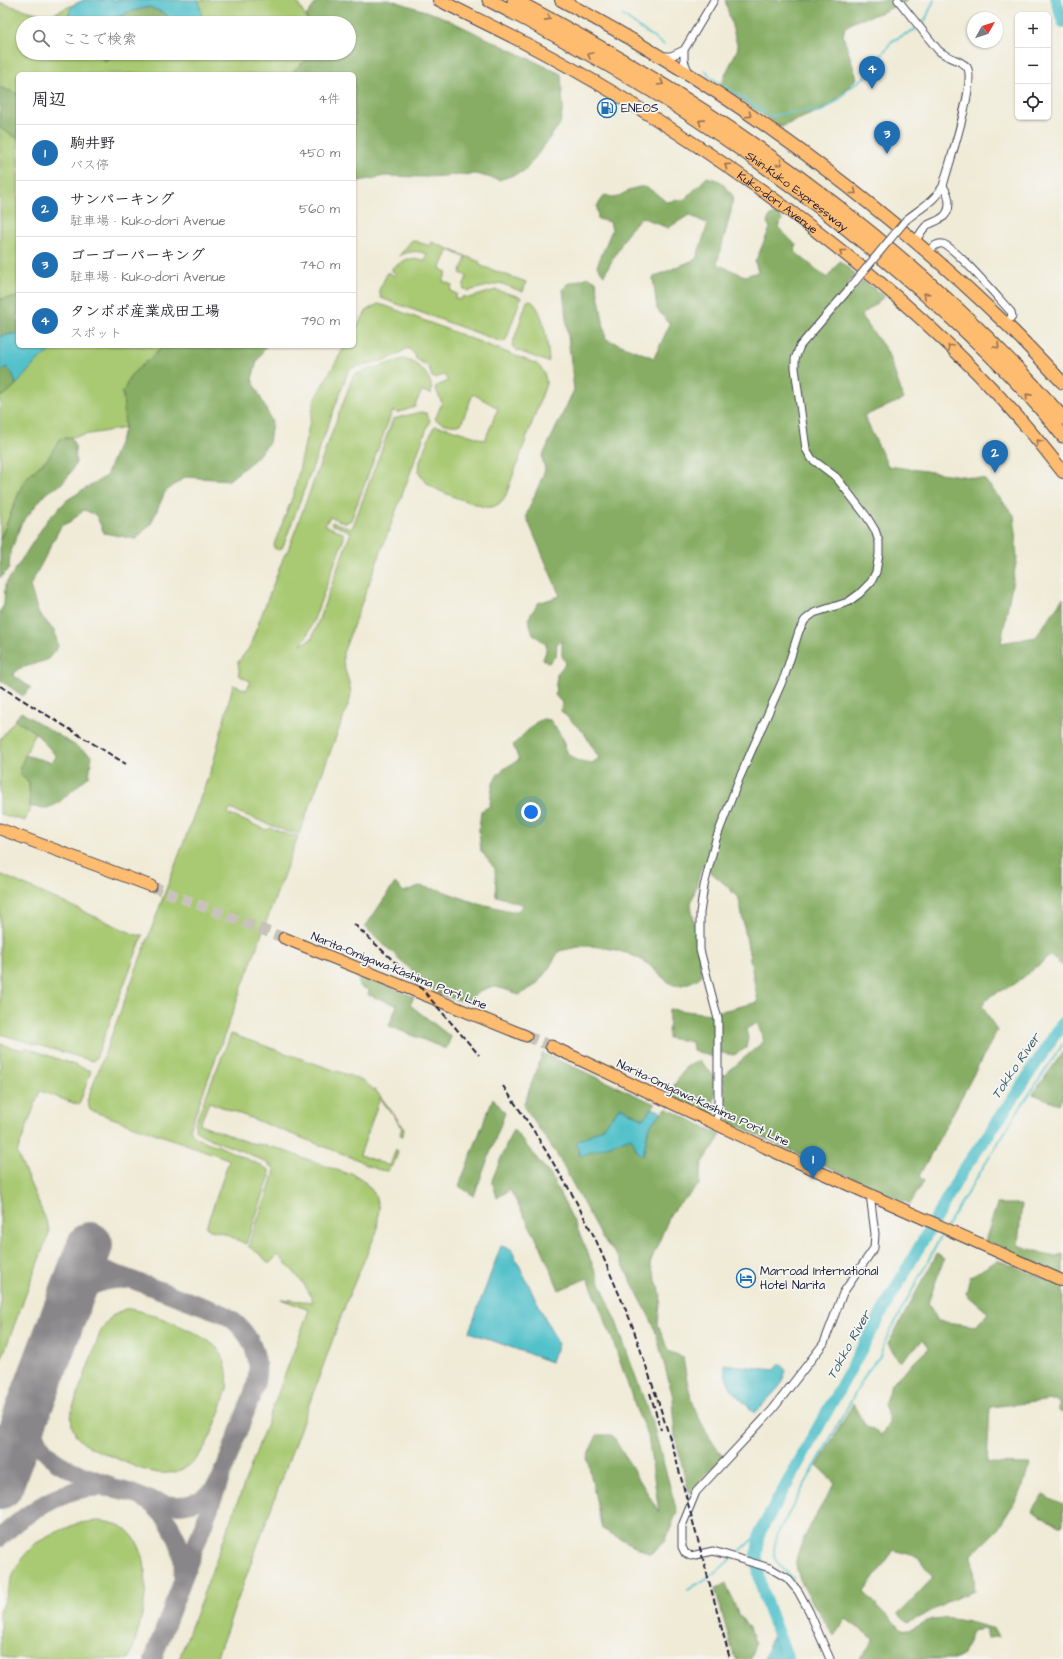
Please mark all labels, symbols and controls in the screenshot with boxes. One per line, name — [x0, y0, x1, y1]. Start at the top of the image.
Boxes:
north arrow — [967, 12, 1003, 48]
map controls — [1015, 12, 1051, 120]
button: + — [1015, 12, 1051, 48]
one-way arrow — [544, 13, 551, 21]
search box — [16, 16, 356, 60]
icon: search — [30, 27, 52, 49]
text: ここで検索 — [62, 29, 137, 50]
button: − — [1015, 48, 1051, 84]
one-way arrow — [587, 52, 594, 59]
pin: 4 — [859, 56, 885, 89]
one-way arrow — [657, 79, 664, 86]
button: locate — [1015, 84, 1051, 120]
text: 周辺 — [32, 88, 66, 112]
text: 4件 — [318, 90, 340, 108]
fuel station icon: ENEOS — [596, 97, 618, 119]
place label: ENEOS — [621, 100, 659, 117]
one-way arrow — [745, 110, 752, 118]
one-way arrow — [698, 119, 705, 127]
pin: 3 — [874, 121, 900, 154]
text: 駒井野 — [70, 133, 115, 154]
text: 1 — [44, 144, 46, 162]
text: 450 m — [298, 144, 340, 162]
street label: Shin-Kuko Expressway — [742, 147, 852, 236]
text: バス停 — [70, 156, 109, 174]
one-way arrow — [776, 158, 783, 165]
one-way arrow — [724, 164, 731, 171]
street label: Kuko-dori Avenue — [734, 167, 822, 238]
one-way arrow — [849, 187, 856, 194]
text: サンパーキング — [70, 189, 174, 210]
text: 2 — [41, 200, 49, 218]
text: 560 m — [299, 200, 340, 218]
text: 駐車場 · Kuko-dori Avenue — [70, 212, 226, 230]
text: ゴーゴーパーキング — [70, 245, 205, 266]
one-way arrow — [840, 249, 847, 256]
text: 3 — [42, 256, 48, 274]
text: 740 m — [300, 256, 340, 274]
text: 駐車場 · Kuko-dori Avenue — [70, 268, 226, 286]
one-way arrow — [923, 293, 931, 300]
text: タンポポ産業成田工場 — [70, 301, 220, 322]
text: 4 — [41, 312, 49, 330]
text: 790 m — [301, 312, 340, 330]
text: スポット — [70, 324, 122, 342]
one-way arrow — [992, 341, 1000, 349]
one-way arrow — [947, 344, 955, 352]
one-way arrow — [1026, 394, 1033, 401]
one-way arrow — [1036, 439, 1043, 446]
pin: 2 — [982, 440, 1008, 473]
your location — [521, 802, 541, 822]
street label: Narita-Omigawa-Kashima Port Line — [308, 928, 490, 1015]
water label: Tokko River — [987, 1028, 1046, 1103]
street label: Narita-Omigawa-Kashima Port Line — [614, 1055, 792, 1152]
pin: 1 — [800, 1146, 826, 1179]
place label: Marroad International Hotel Narita — [760, 1263, 878, 1294]
hotel icon: Marroad International Hotel Narita — [735, 1267, 757, 1289]
water label: Tokko River — [823, 1306, 876, 1383]

